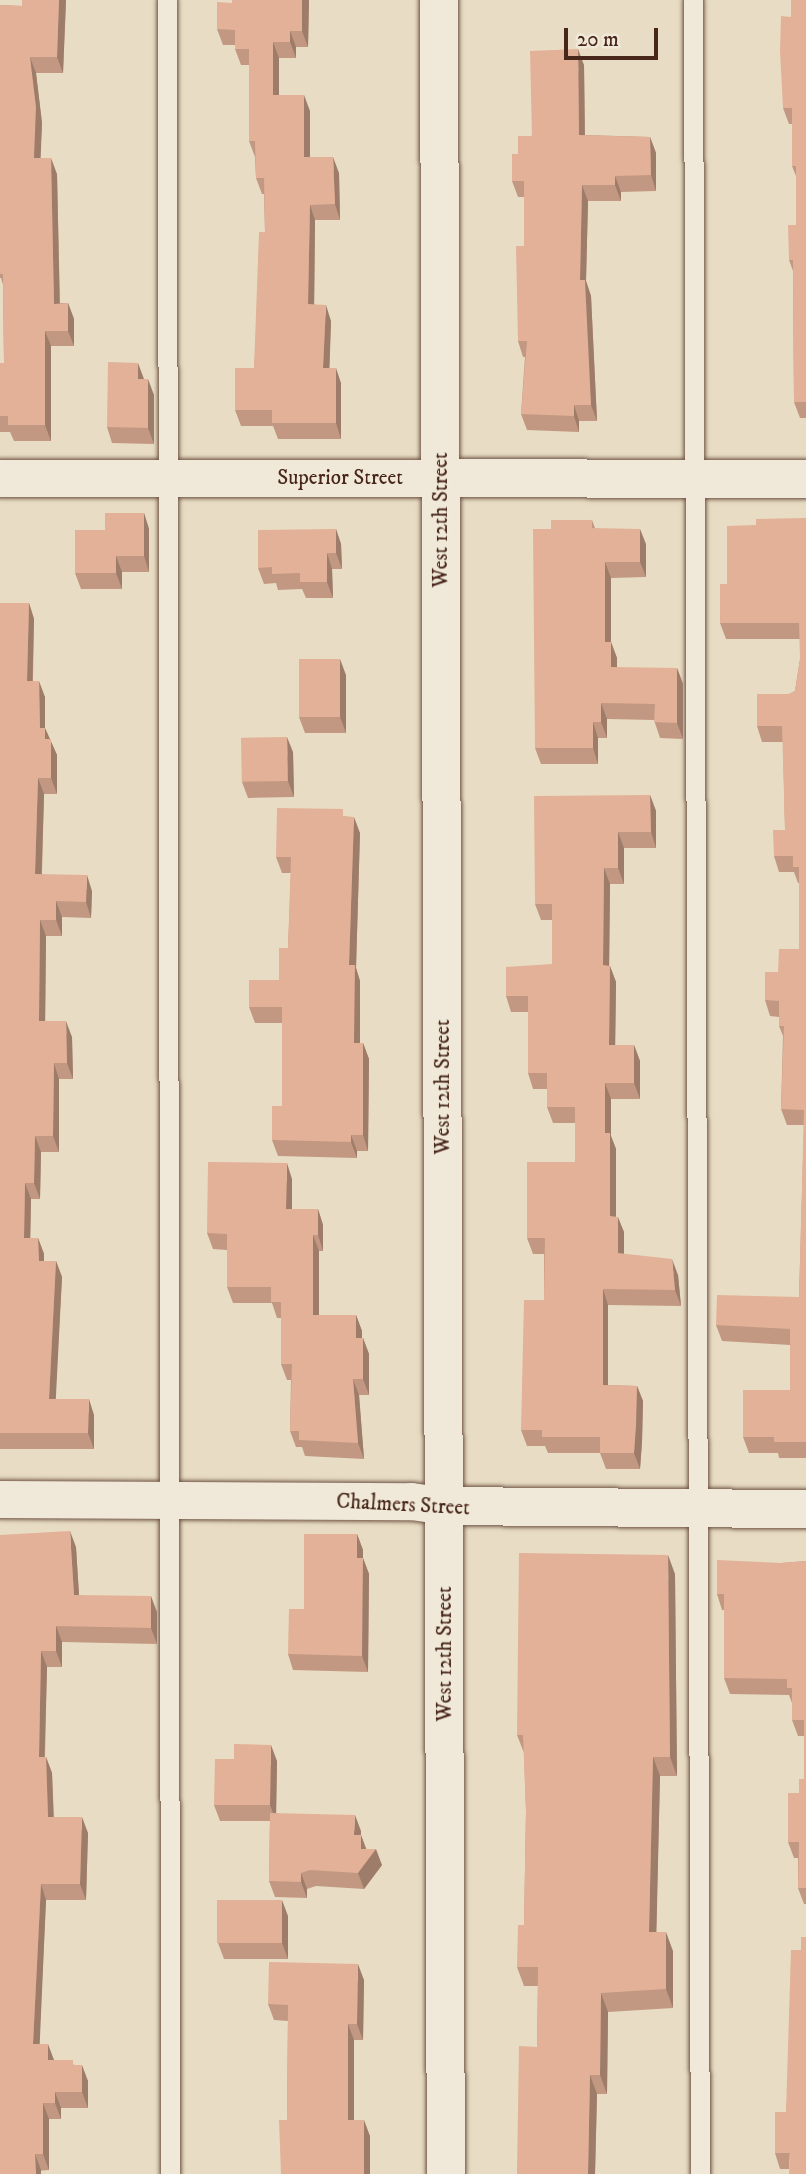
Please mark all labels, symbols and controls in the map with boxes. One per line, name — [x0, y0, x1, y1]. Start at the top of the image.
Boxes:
scale bar — [568, 14, 662, 58]
text: 20 m — [577, 27, 619, 53]
street label: West 12th Street — [428, 452, 454, 588]
street label: Superior Street — [277, 465, 403, 491]
street label: West 12th Street — [430, 1019, 456, 1155]
street label: Chalmers Street — [336, 1489, 470, 1521]
street label: West 12th Street — [432, 1586, 458, 1722]

